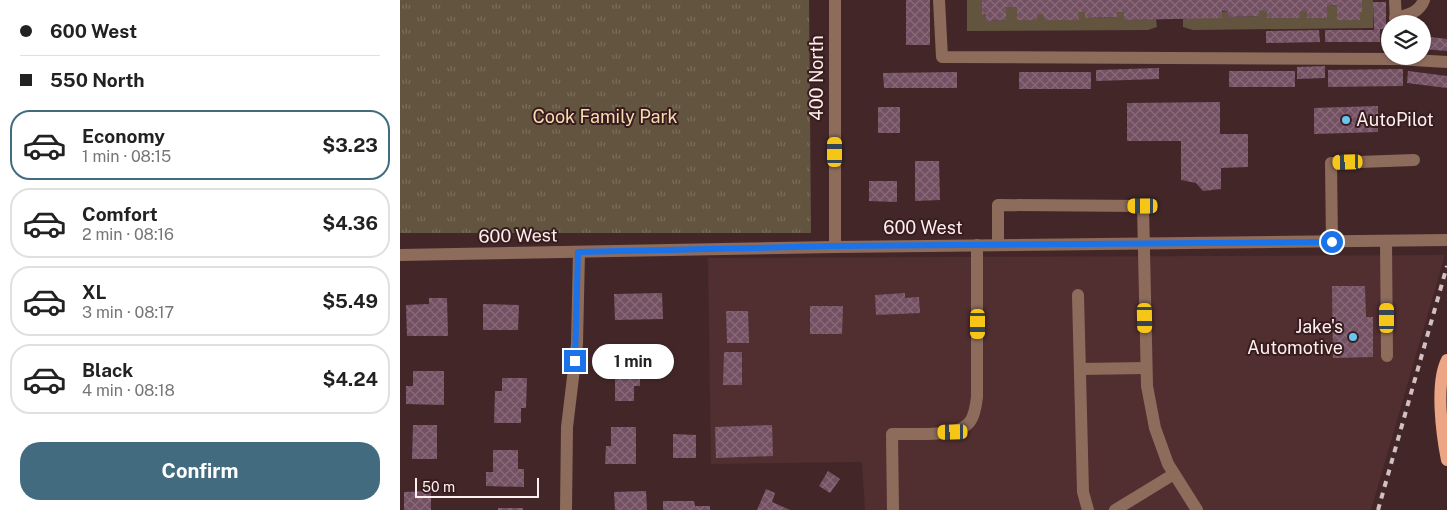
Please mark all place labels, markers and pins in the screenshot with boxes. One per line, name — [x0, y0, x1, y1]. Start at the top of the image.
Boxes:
place label: AutoPilot — [1356, 109, 1434, 130]
marker: AutoPilot — [1340, 114, 1352, 126]
place label: Jake's Automotive — [1247, 316, 1343, 358]
marker: Jake's Automotive — [1347, 331, 1359, 343]

